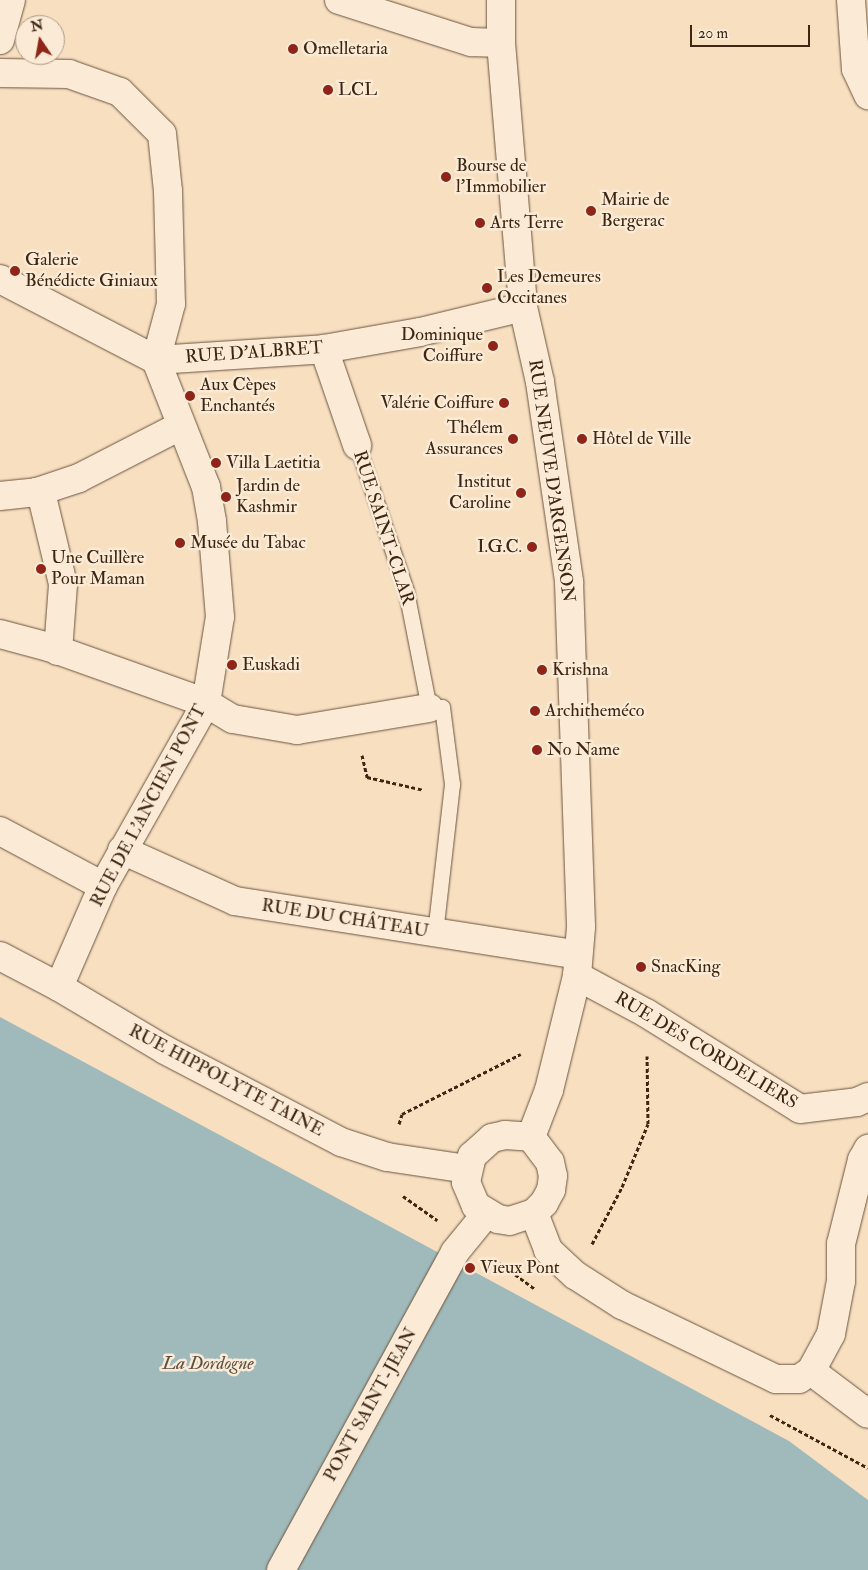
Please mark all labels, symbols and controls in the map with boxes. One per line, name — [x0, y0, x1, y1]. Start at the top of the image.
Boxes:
north arrow — [15, 15, 65, 65]
scale bar — [693, 15, 813, 47]
text: N — [29, 16, 45, 35]
text: 20 m — [698, 24, 728, 43]
place label: Omelletaria — [303, 38, 388, 60]
marker: Omelletaria — [287, 43, 299, 55]
place label: LCL — [338, 79, 377, 101]
marker: LCL — [322, 84, 334, 96]
place label: Bourse de l'Immobilier — [456, 156, 546, 198]
marker: Bourse de l'Immobilier — [440, 171, 452, 183]
place label: Mairie de Bergerac — [601, 190, 670, 232]
marker: Mairie de Bergerac — [585, 205, 597, 217]
place label: Arts Terre — [490, 212, 563, 234]
marker: Arts Terre — [474, 217, 486, 229]
place label: Galerie Bénédicte Giniaux — [25, 250, 158, 292]
marker: Galerie Bénédicte Giniaux — [9, 265, 21, 277]
place label: Les Demeures Occitanes — [497, 267, 601, 310]
marker: Les Demeures Occitanes — [481, 282, 493, 294]
place label: Dominique Coiffure — [401, 325, 483, 368]
street label: RUE D'ALBRET — [184, 337, 324, 369]
marker: Dominique Coiffure — [487, 340, 499, 352]
street label: RUE NEUVE D'ARGENSON — [523, 358, 579, 604]
place label: Aux Cèpes Enchantés — [200, 375, 276, 418]
marker: Aux Cèpes Enchantés — [184, 390, 196, 402]
place label: Valérie Coiffure — [380, 392, 494, 414]
marker: Valérie Coiffure — [498, 397, 510, 409]
place label: Thélem Assurances — [426, 418, 503, 460]
place label: Hôtel de Ville — [592, 428, 691, 450]
marker: Thélem Assurances — [507, 433, 519, 445]
marker: Hôtel de Ville — [576, 433, 588, 445]
street label: RUE SAINT-CLAR — [348, 448, 418, 608]
place label: Villa Laetitia — [226, 452, 320, 474]
marker: Villa Laetitia — [210, 457, 222, 469]
place label: Institut Caroline — [449, 472, 511, 514]
place label: Jardin de Kashmir — [236, 476, 300, 518]
marker: Institut Caroline — [515, 487, 527, 499]
marker: Jardin de Kashmir — [220, 491, 232, 503]
place label: Musée du Tabac — [190, 532, 306, 554]
place label: I.G.C. — [477, 536, 522, 558]
marker: Musée du Tabac — [174, 537, 186, 549]
marker: I.G.C. — [526, 541, 538, 553]
place label: Une Cuillère Pour Maman — [51, 548, 145, 590]
marker: Une Cuillère Pour Maman — [35, 563, 47, 575]
place label: Euskadi — [242, 654, 300, 676]
marker: Euskadi — [226, 659, 238, 671]
place label: Krishna — [552, 659, 608, 681]
marker: Krishna — [536, 664, 548, 676]
place label: Architheméco — [545, 700, 645, 722]
street label: RUE DE L'ANCIEN PONT — [86, 701, 212, 911]
marker: Architheméco — [529, 705, 541, 717]
place label: No Name — [547, 739, 620, 761]
marker: No Name — [531, 744, 543, 756]
street label: RUE DU CHÂTEAU — [260, 895, 430, 943]
place label: SnacKing — [651, 956, 720, 978]
marker: SnacKing — [635, 961, 647, 973]
street label: RUE DES CORDELIERS — [611, 988, 801, 1114]
street label: RUE HIPPOLYTE TAINE — [125, 1020, 327, 1142]
place label: Vieux Pont — [480, 1257, 560, 1279]
marker: Vieux Pont — [464, 1262, 476, 1274]
street label: PONT SAINT-JEAN — [320, 1325, 422, 1485]
water label: La Dordogne — [162, 1353, 254, 1375]

